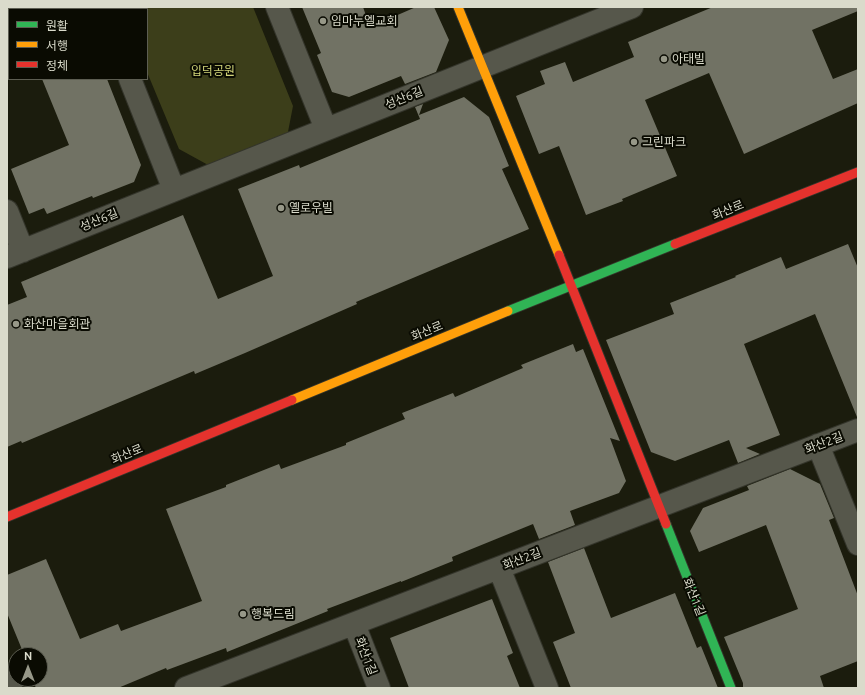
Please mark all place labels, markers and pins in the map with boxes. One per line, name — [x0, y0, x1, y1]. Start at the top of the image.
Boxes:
place label: 임마누엘교회 — [331, 14, 397, 28]
marker: 임마누엘교회 — [318, 16, 328, 26]
place label: 아태빌 — [672, 52, 705, 66]
marker: 아태빌 — [659, 54, 669, 64]
place label: 그린파크 — [642, 135, 686, 149]
marker: 그린파크 — [629, 137, 639, 147]
place label: 옐로우빌 — [289, 201, 333, 215]
marker: 옐로우빌 — [276, 203, 286, 213]
place label: 화산마을회관 — [24, 317, 90, 331]
marker: 화산마을회관 — [11, 319, 21, 329]
place label: 행복드림 — [251, 607, 295, 621]
marker: 행복드림 — [238, 609, 248, 619]

